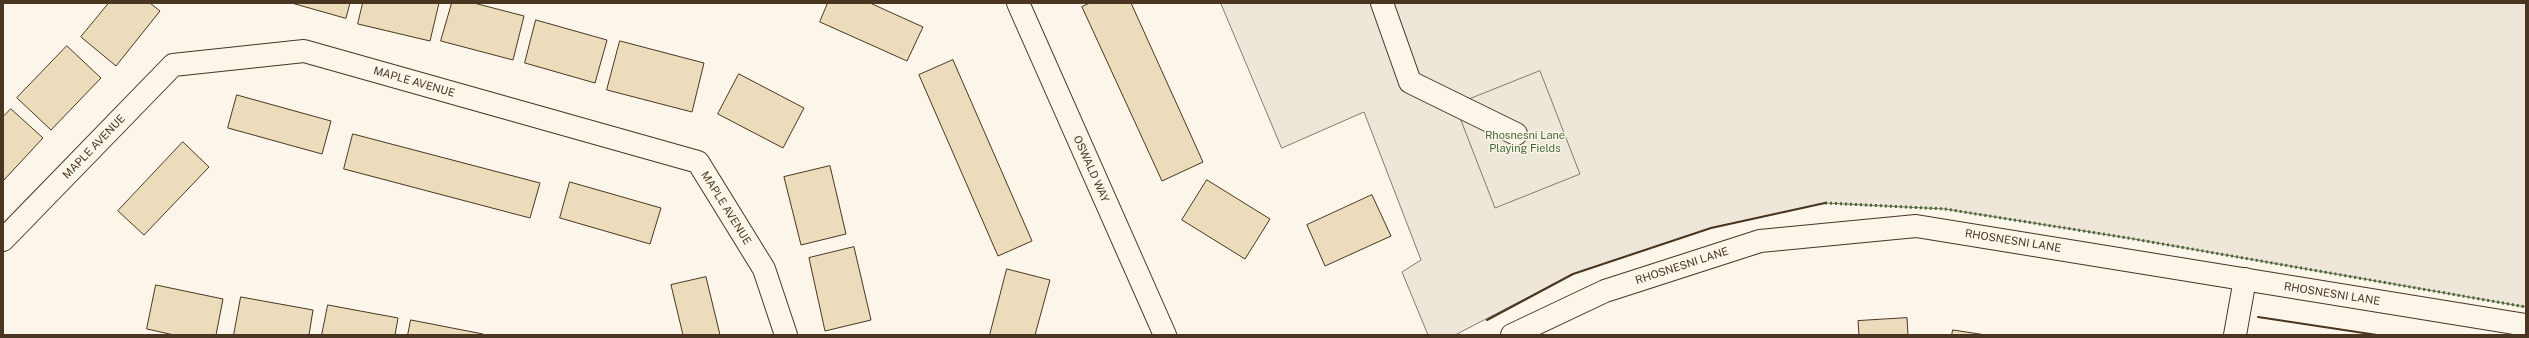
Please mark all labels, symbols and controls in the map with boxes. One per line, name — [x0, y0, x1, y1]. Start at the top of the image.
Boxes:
street label: MAPLE AVENUE — [372, 64, 456, 100]
street label: MAPLE AVENUE — [60, 112, 128, 182]
park label: Rhosnesni Lane Playing Fields — [1485, 129, 1565, 155]
street label: OSWALD WAY — [1070, 134, 1112, 204]
street label: MAPLE AVENUE — [698, 169, 754, 247]
street label: RHOSNESNI LANE — [1964, 227, 2062, 255]
street label: RHOSNESNI LANE — [1634, 245, 1730, 287]
street label: RHOSNESNI LANE — [2283, 280, 2381, 308]

